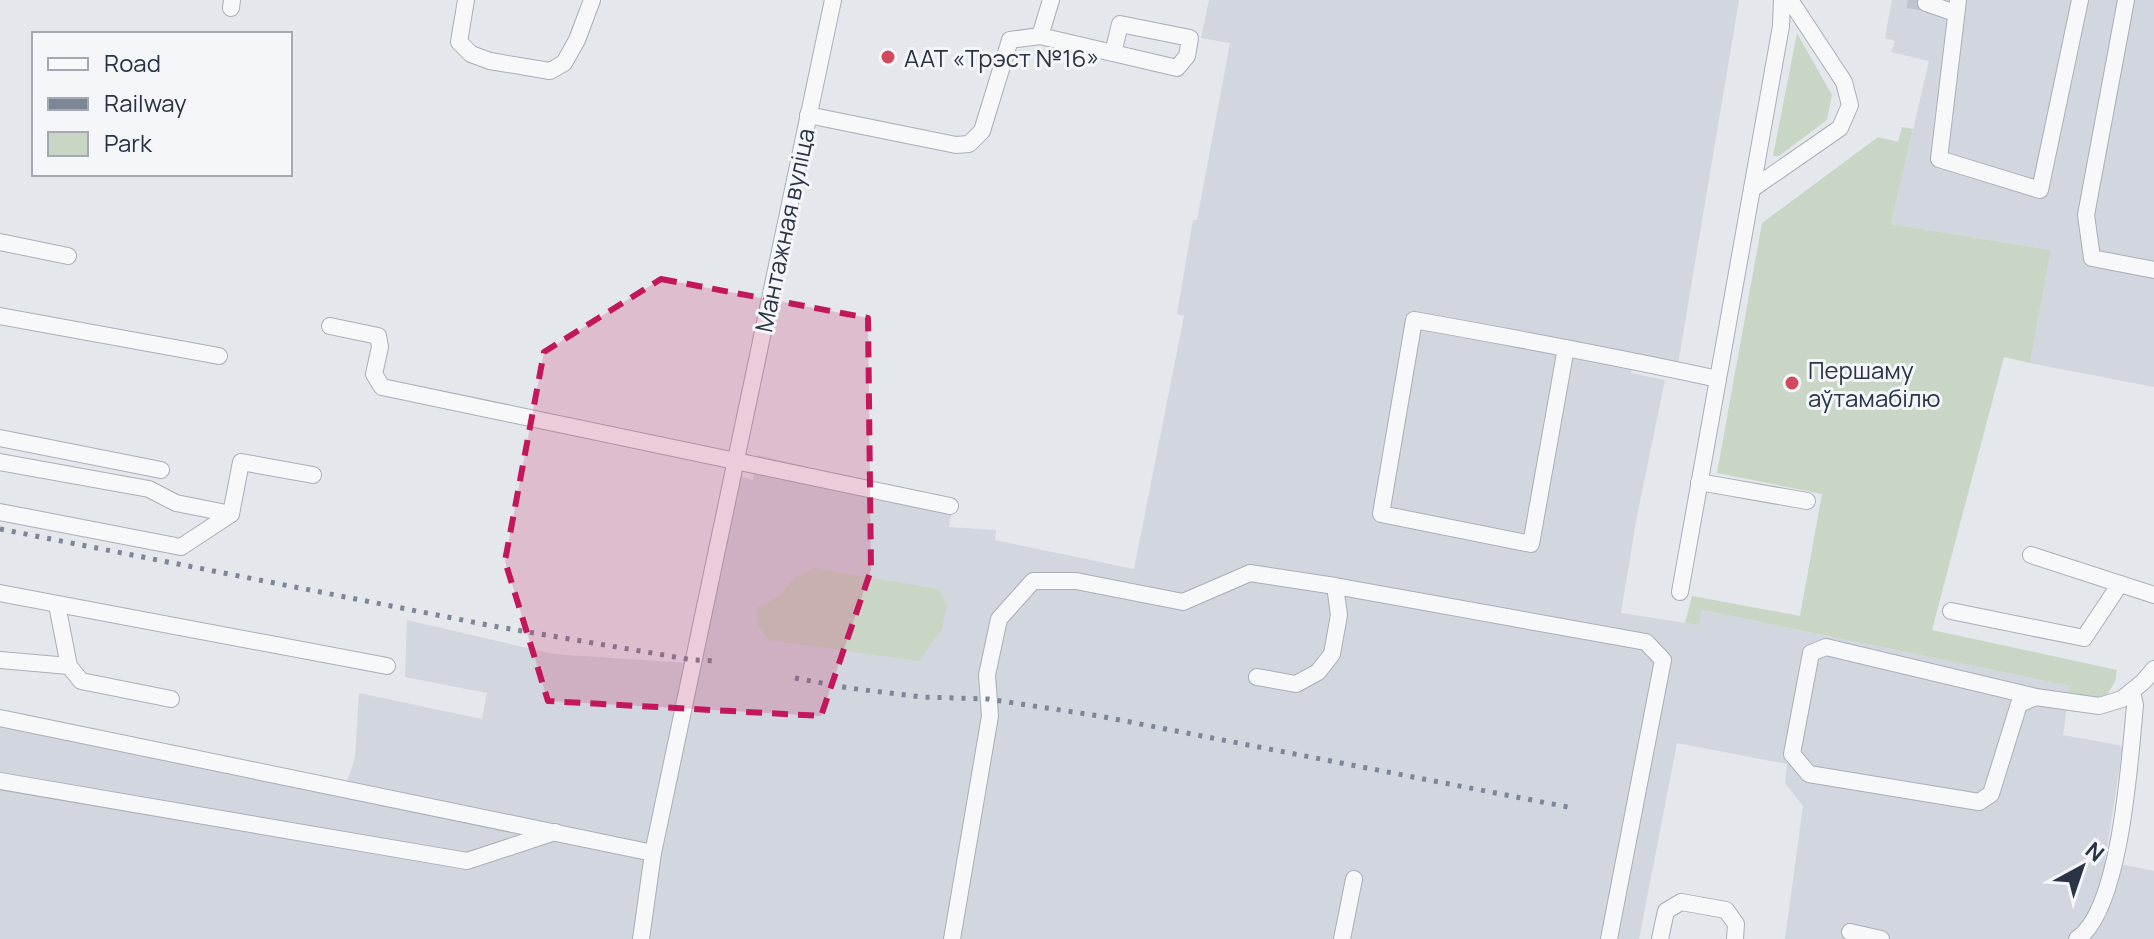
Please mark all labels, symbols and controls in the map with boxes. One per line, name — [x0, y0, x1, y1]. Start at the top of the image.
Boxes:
legend — [32, 32, 292, 176]
place label: ААТ «Трэст №16» — [904, 41, 1099, 74]
text: Road — [104, 46, 161, 79]
marker: ААТ «Трэст №16» — [879, 48, 897, 66]
text: Railway — [104, 86, 187, 119]
street label: Мантажная вуліца — [746, 125, 822, 335]
text: Park — [104, 126, 153, 159]
place label: Першаму аўтамабілю — [1808, 353, 1941, 414]
marker: Першаму аўтамабілю — [1783, 374, 1801, 392]
north arrow — [2042, 827, 2122, 907]
text: N — [2079, 835, 2111, 868]

